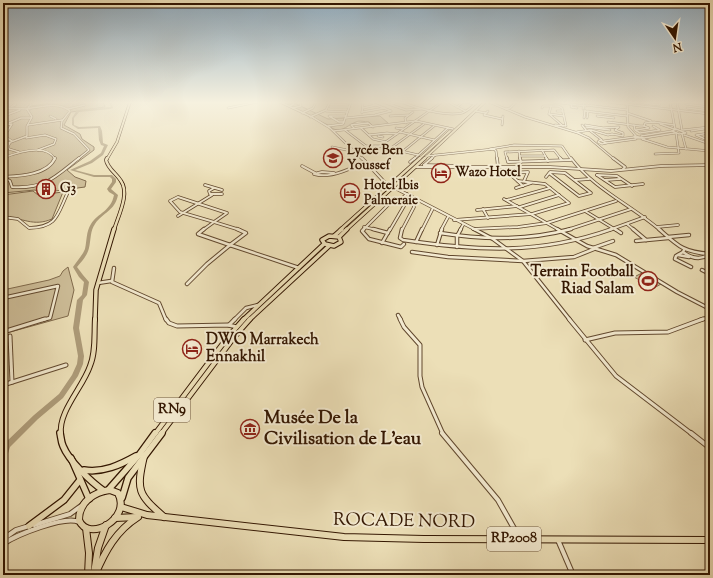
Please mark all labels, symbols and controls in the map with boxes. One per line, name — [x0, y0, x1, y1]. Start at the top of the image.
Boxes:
north arrow — [655, 18, 695, 58]
text: N — [671, 38, 684, 56]
place label: Lycée Ben Youssef — [347, 142, 404, 175]
school or university icon: Lycée Ben Youssef — [322, 147, 344, 169]
hotel icon: Wazo Hotel — [430, 162, 452, 184]
place label: Wazo Hotel — [455, 164, 521, 182]
place label: Hotel Ibis Palmeraie — [364, 177, 419, 210]
building icon: G3 — [35, 178, 57, 200]
place label: G3 — [60, 180, 76, 198]
hotel icon: Hotel Ibis Palmeraie — [339, 182, 361, 204]
place label: Terrain Football Riad Salam — [530, 262, 635, 300]
sports icon: Terrain Football Riad Salam — [637, 270, 659, 292]
place label: DWO Marrakech Ennakhil — [206, 330, 319, 368]
hotel icon: DWO Marrakech Ennakhil — [181, 338, 203, 360]
road number: RN9 — [154, 398, 190, 422]
place label: Musée De la Civilisation de L'eau — [264, 406, 422, 453]
museum icon: Musée De la Civilisation de L'eau — [239, 418, 261, 440]
street label: ROCADE NORD — [333, 508, 475, 536]
road number: RP2008 — [487, 527, 541, 551]

